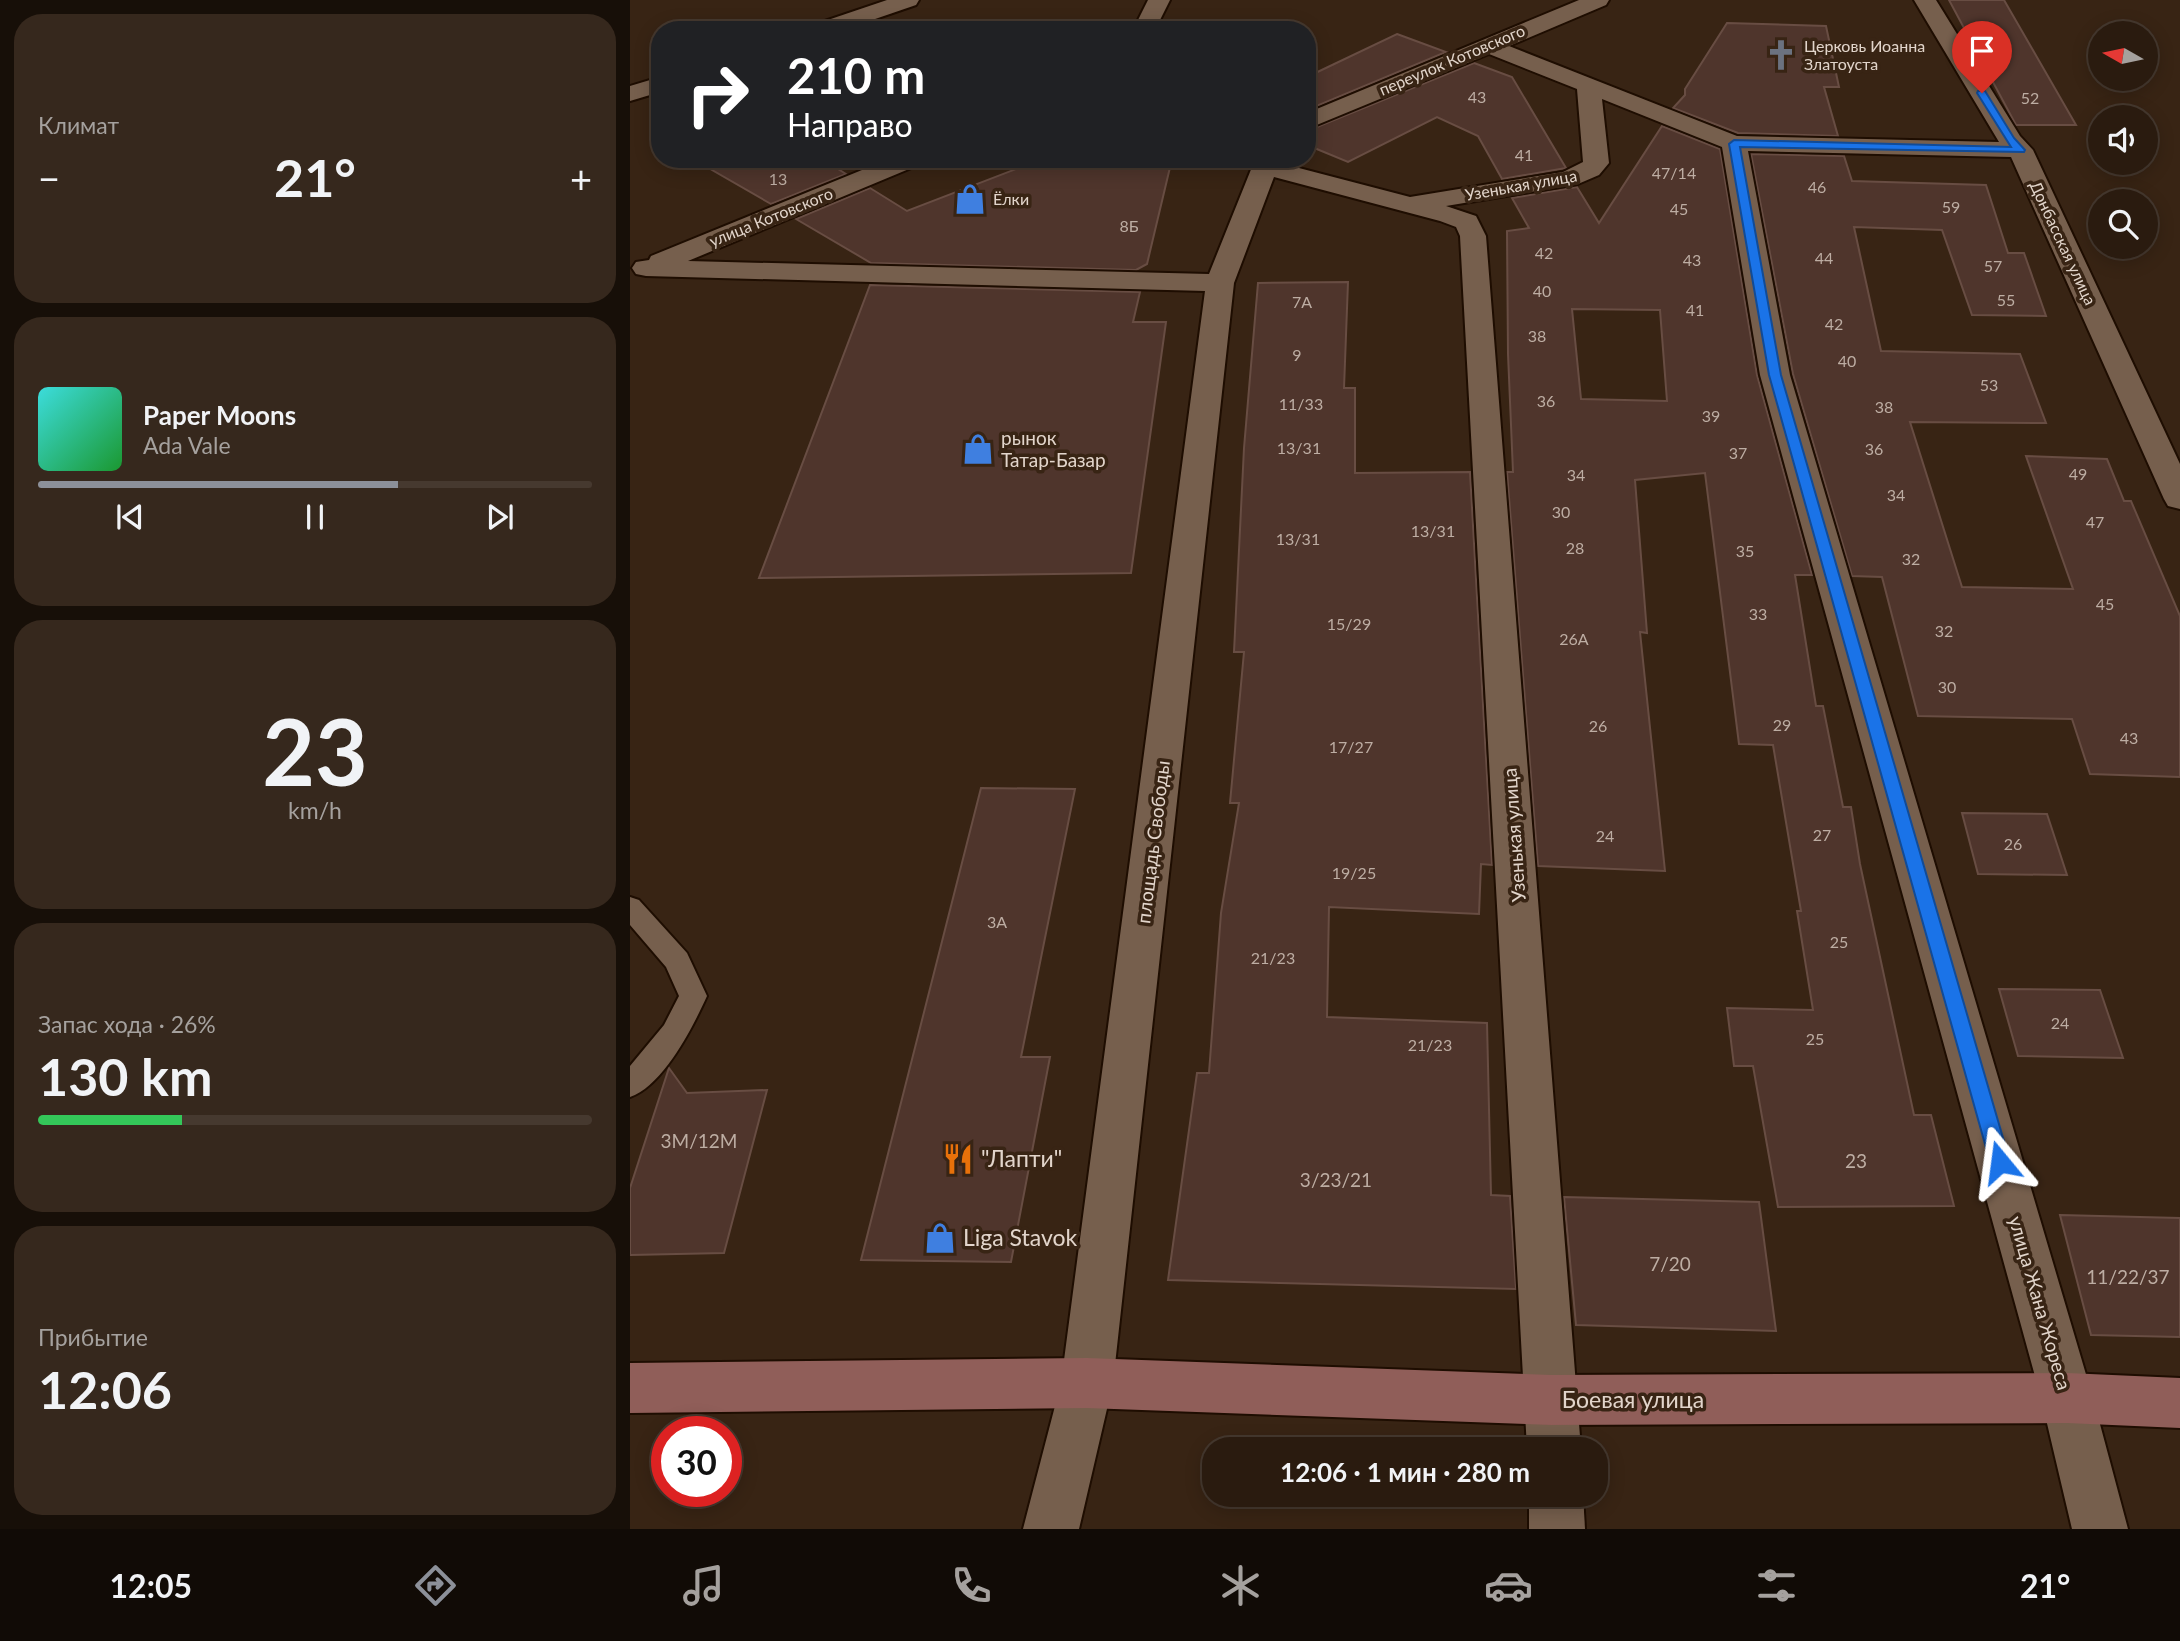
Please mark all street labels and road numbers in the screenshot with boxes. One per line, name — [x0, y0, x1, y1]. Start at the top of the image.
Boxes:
street label: переулок Котовского — [1376, 20, 1528, 99]
street label: Узенькая улица — [1464, 165, 1578, 204]
street label: Донбасская улица — [2026, 178, 2100, 308]
street label: улица Котовского — [706, 183, 835, 250]
street label: площадь Свободы — [1131, 759, 1174, 925]
street label: Узенькая улица — [1497, 767, 1530, 903]
street label: улица Жана Жореса — [2005, 1213, 2076, 1392]
street label: Боевая улица — [1562, 1385, 1704, 1413]

